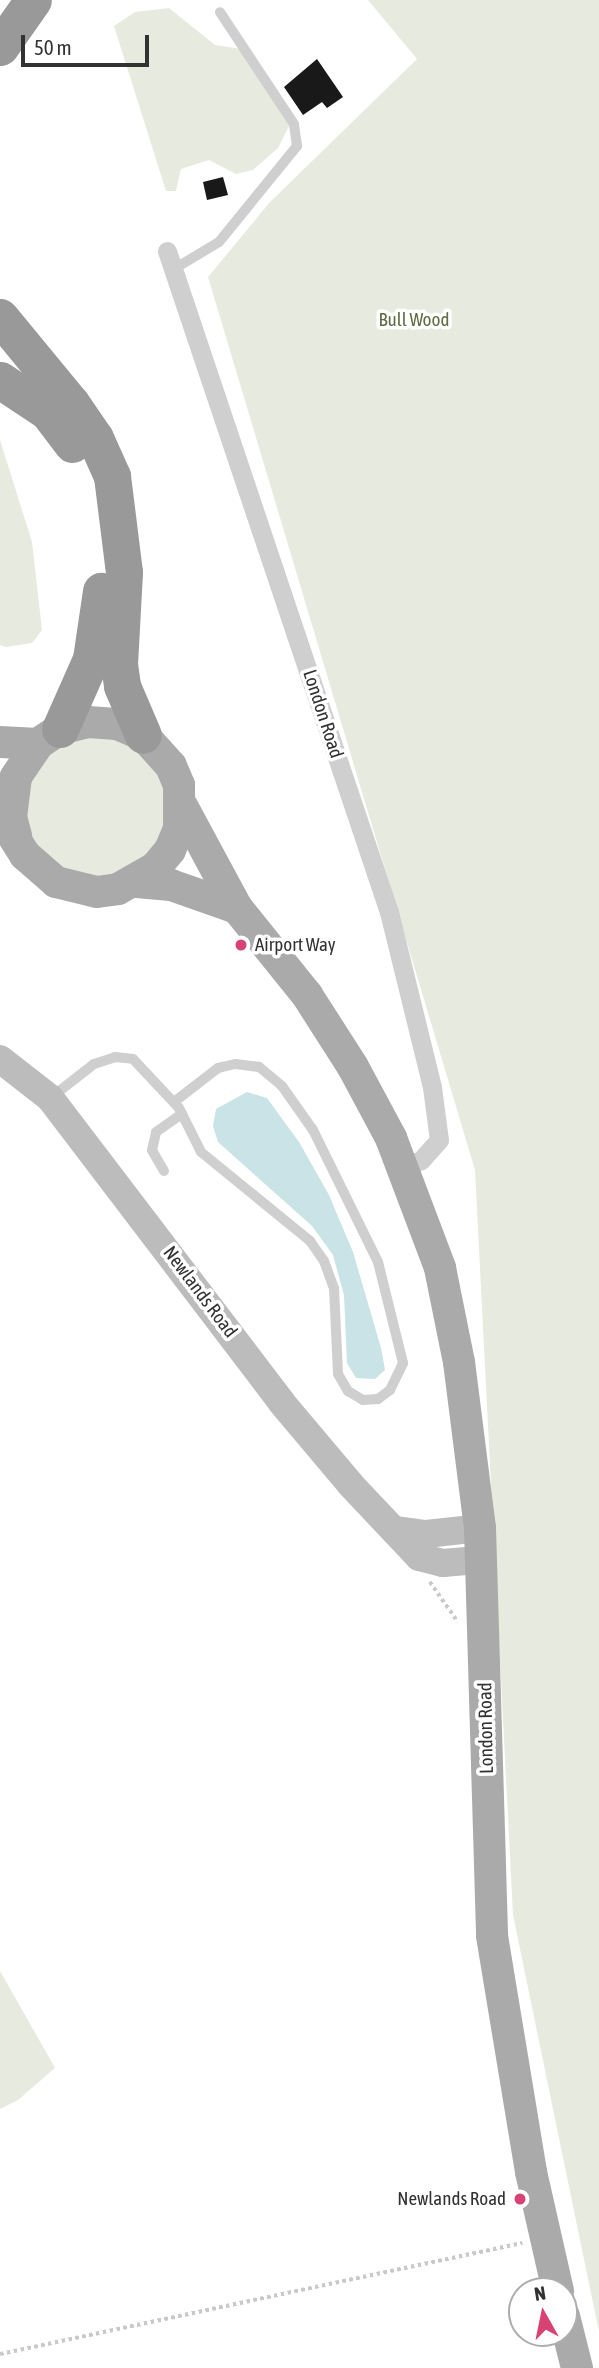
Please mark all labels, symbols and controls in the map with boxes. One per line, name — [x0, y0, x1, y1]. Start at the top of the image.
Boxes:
scale bar — [24, 21, 152, 65]
text: 50 m — [34, 35, 72, 59]
park label: Bull Wood — [379, 309, 449, 331]
street label: London Road — [298, 667, 348, 761]
place label: Airport Way — [255, 934, 336, 956]
marker: Airport Way — [233, 937, 249, 953]
street label: Newlands Road — [158, 1242, 242, 1342]
street label: London Road — [474, 1682, 498, 1774]
place label: Newlands Road — [397, 2188, 506, 2210]
marker: Newlands Road — [512, 2191, 528, 2207]
north arrow — [508, 2277, 578, 2347]
text: N — [533, 2281, 547, 2305]

